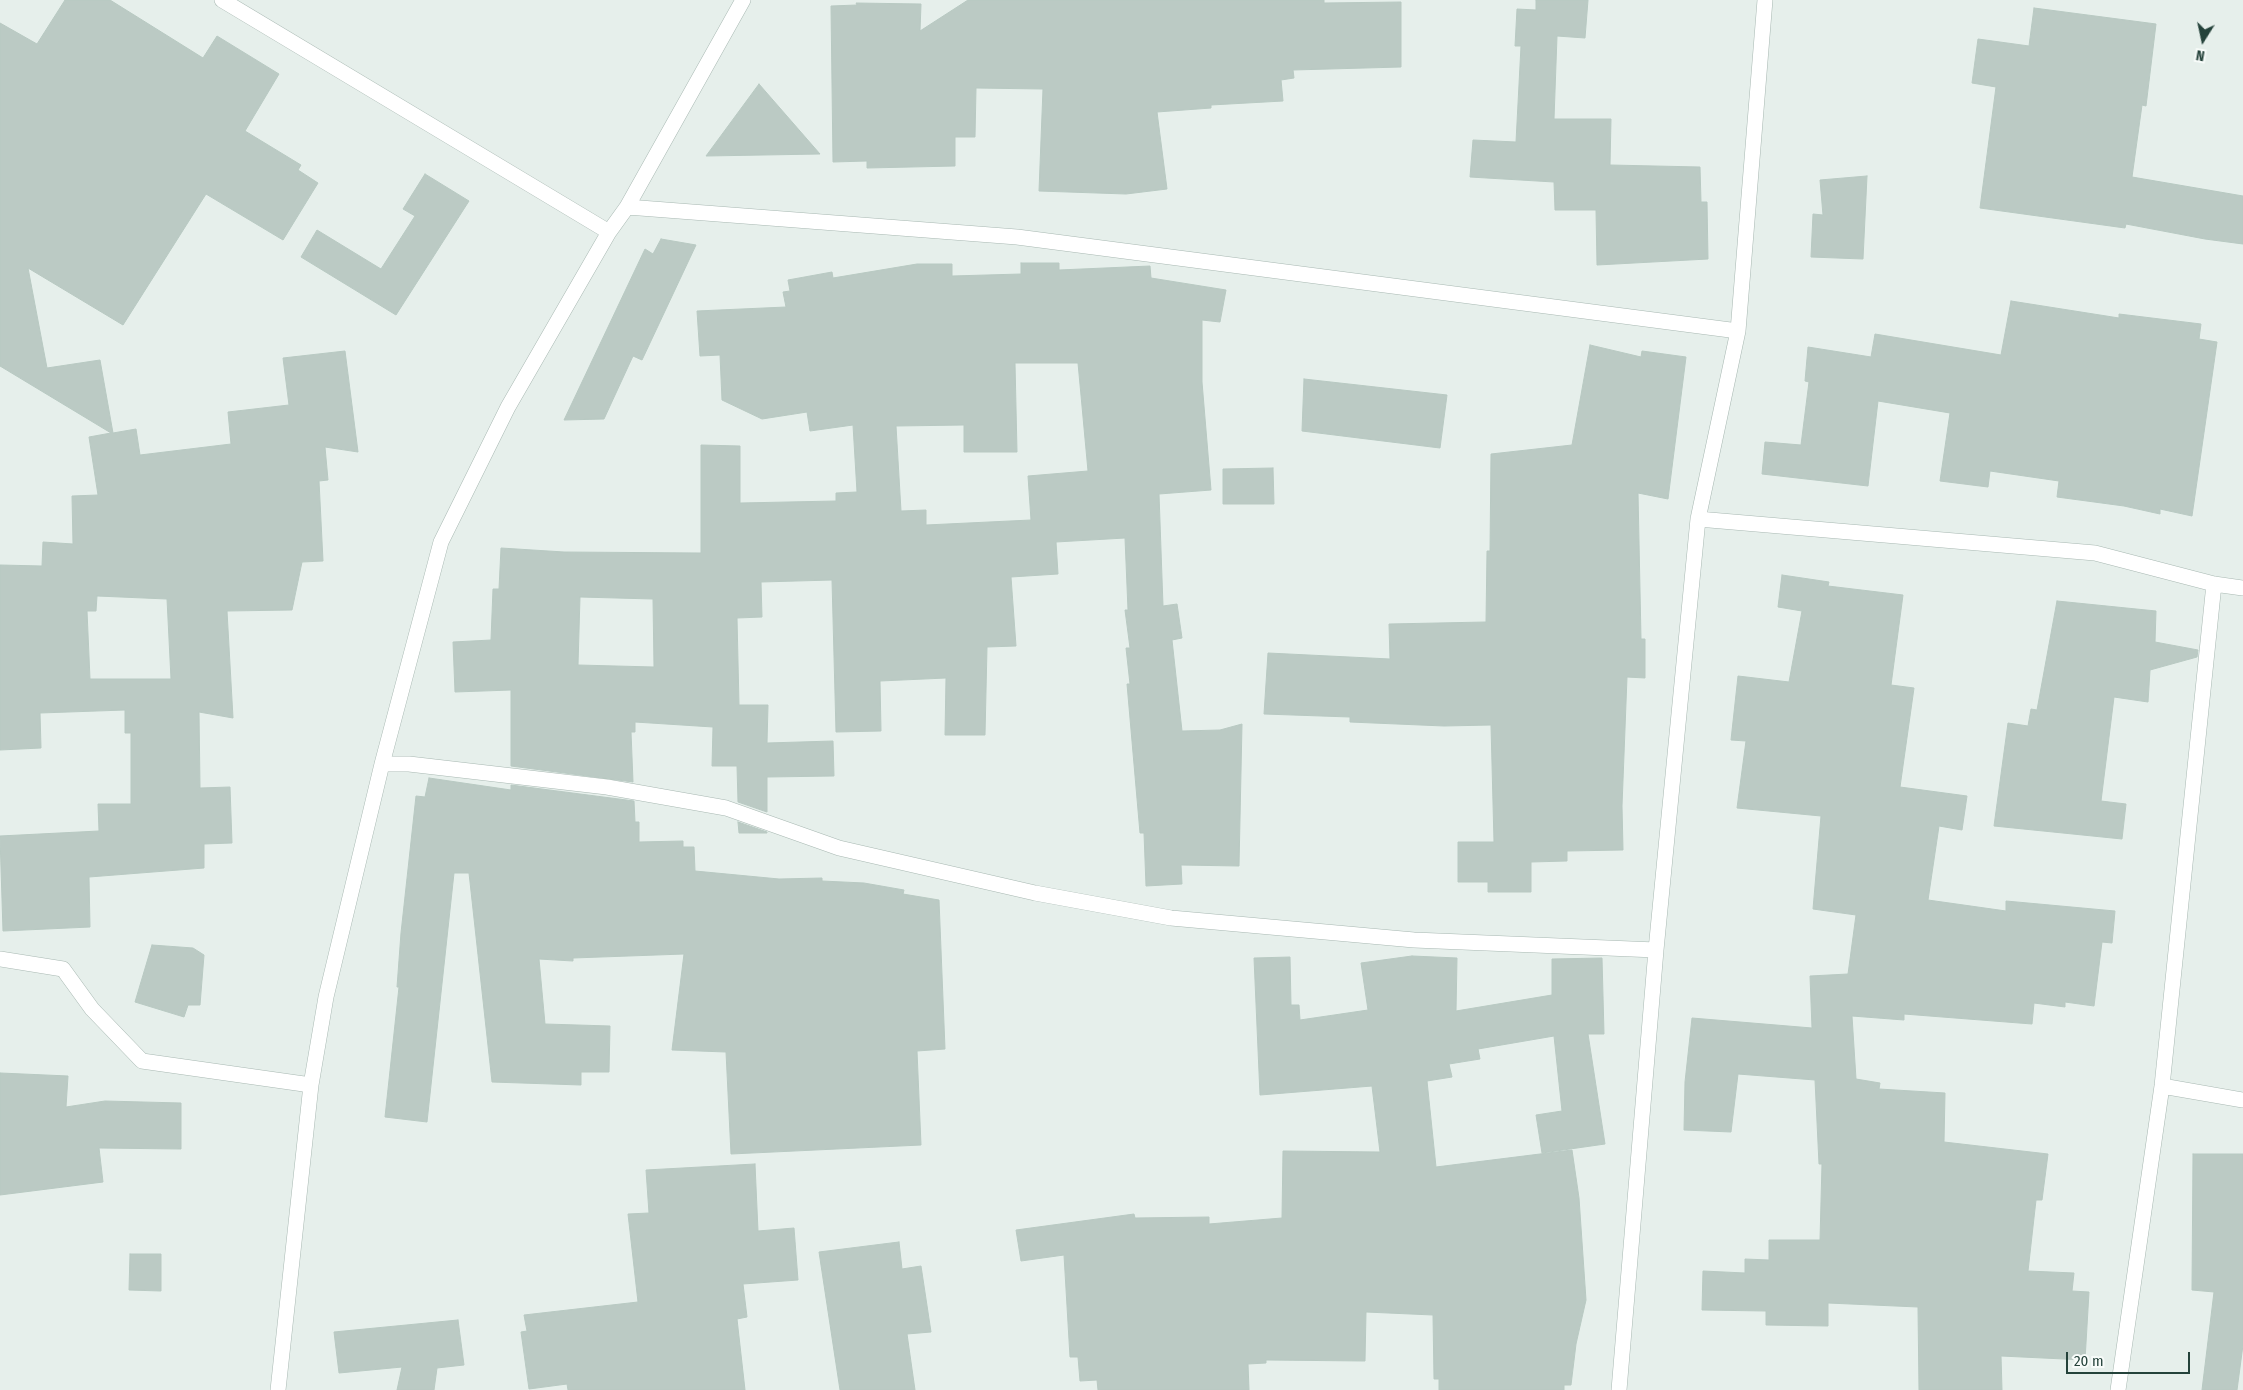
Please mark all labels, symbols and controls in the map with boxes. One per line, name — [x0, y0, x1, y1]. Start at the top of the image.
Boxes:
north arrow — [2178, 15, 2228, 65]
text: N — [2195, 46, 2206, 64]
scale bar — [2068, 1342, 2192, 1374]
text: 20 m — [2074, 1352, 2104, 1370]

